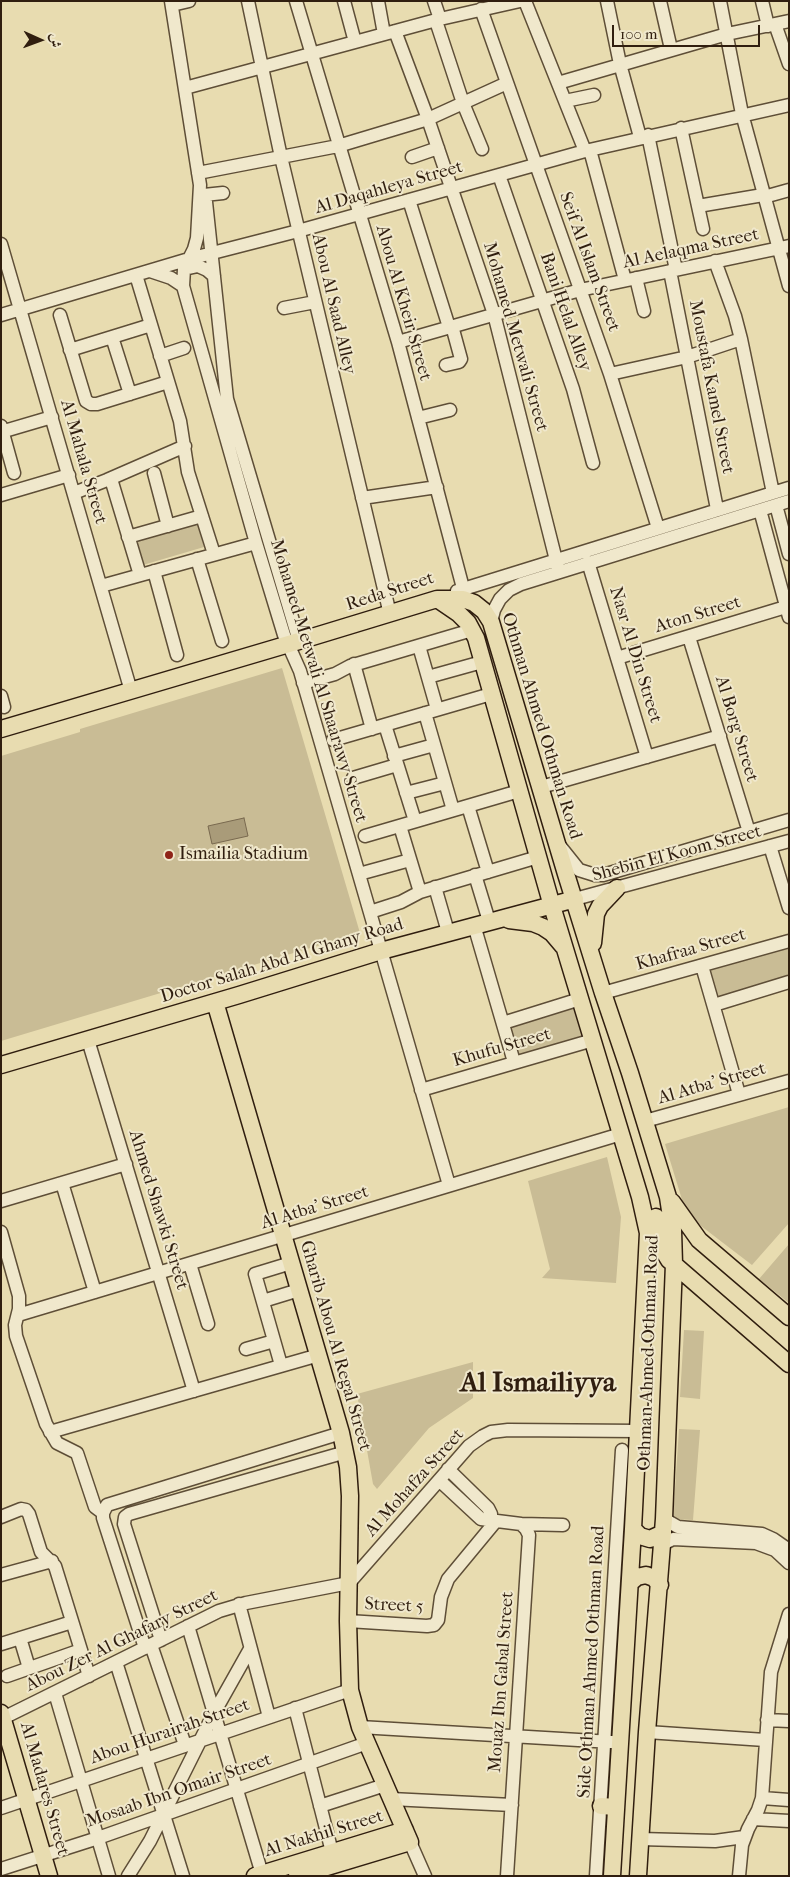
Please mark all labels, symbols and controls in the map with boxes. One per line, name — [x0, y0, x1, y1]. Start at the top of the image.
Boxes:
north arrow — [15, 15, 65, 65]
scale bar — [615, 15, 762, 47]
text: 100 m — [620, 25, 658, 43]
text: ش — [47, 33, 64, 48]
street label: Al Daqahleya Street — [313, 157, 465, 219]
street label: Seif Al Islam Street — [554, 189, 624, 335]
street label: Abou Al Kheir Street — [370, 223, 436, 383]
street label: Al Aelaqma Street — [621, 224, 761, 274]
street label: Abou Al Saad Alley — [306, 231, 360, 377]
street label: Mohamed Metwali Street — [478, 240, 552, 434]
street label: Bani Helal Alley — [535, 250, 595, 374]
street label: Moustafa Kamel Street — [684, 298, 738, 476]
street label: Al Mahala Street — [55, 397, 111, 527]
street label: Mohamed Metwali Al Shaarawy Street — [265, 537, 371, 825]
street label: Reda Street — [343, 568, 437, 616]
street label: Nasr Al Din Street — [604, 584, 666, 726]
street label: Aton Street — [652, 592, 744, 638]
street label: Othman Ahmed Othman Road — [496, 610, 586, 842]
street label: Al Borg Street — [710, 673, 762, 785]
street label: Shebin El Koom Street — [590, 821, 764, 887]
place label: Ismailia Stadium — [179, 844, 308, 866]
marker: Ismailia Stadium — [163, 849, 175, 861]
street label: Doctor Salah Abd Al Ghany Road — [158, 914, 406, 1008]
street label: Khafraa Street — [634, 924, 748, 976]
street label: Khufu Street — [451, 1024, 553, 1072]
street label: Al Atba' Street — [656, 1058, 768, 1110]
street label: Ahmed Shawki Street — [123, 1128, 193, 1292]
street label: Al Atba' Street — [259, 1181, 371, 1235]
street label: Othman Ahmed Othman Road — [634, 1235, 664, 1471]
street label: Gharib Abou Al Regal Street — [295, 1238, 375, 1454]
district label: Al Ismailiyya — [460, 1367, 616, 1401]
street label: Al Mohafza Street — [361, 1425, 469, 1541]
street label: Side Othman Ahmed Othman Road — [574, 1525, 610, 1799]
street label: Abou Zer Al Ghafary Street — [22, 1585, 222, 1697]
street label: Mouaz Ibn Gabal Street — [485, 1591, 519, 1773]
street label: Street 5 — [364, 1594, 424, 1618]
street label: Abou Hurairah Street — [87, 1695, 253, 1769]
street label: Al Madares Street — [15, 1720, 73, 1858]
street label: Mosaab Ibn Omair Street — [84, 1749, 274, 1833]
street label: Al Nakhil Street — [262, 1806, 386, 1862]

